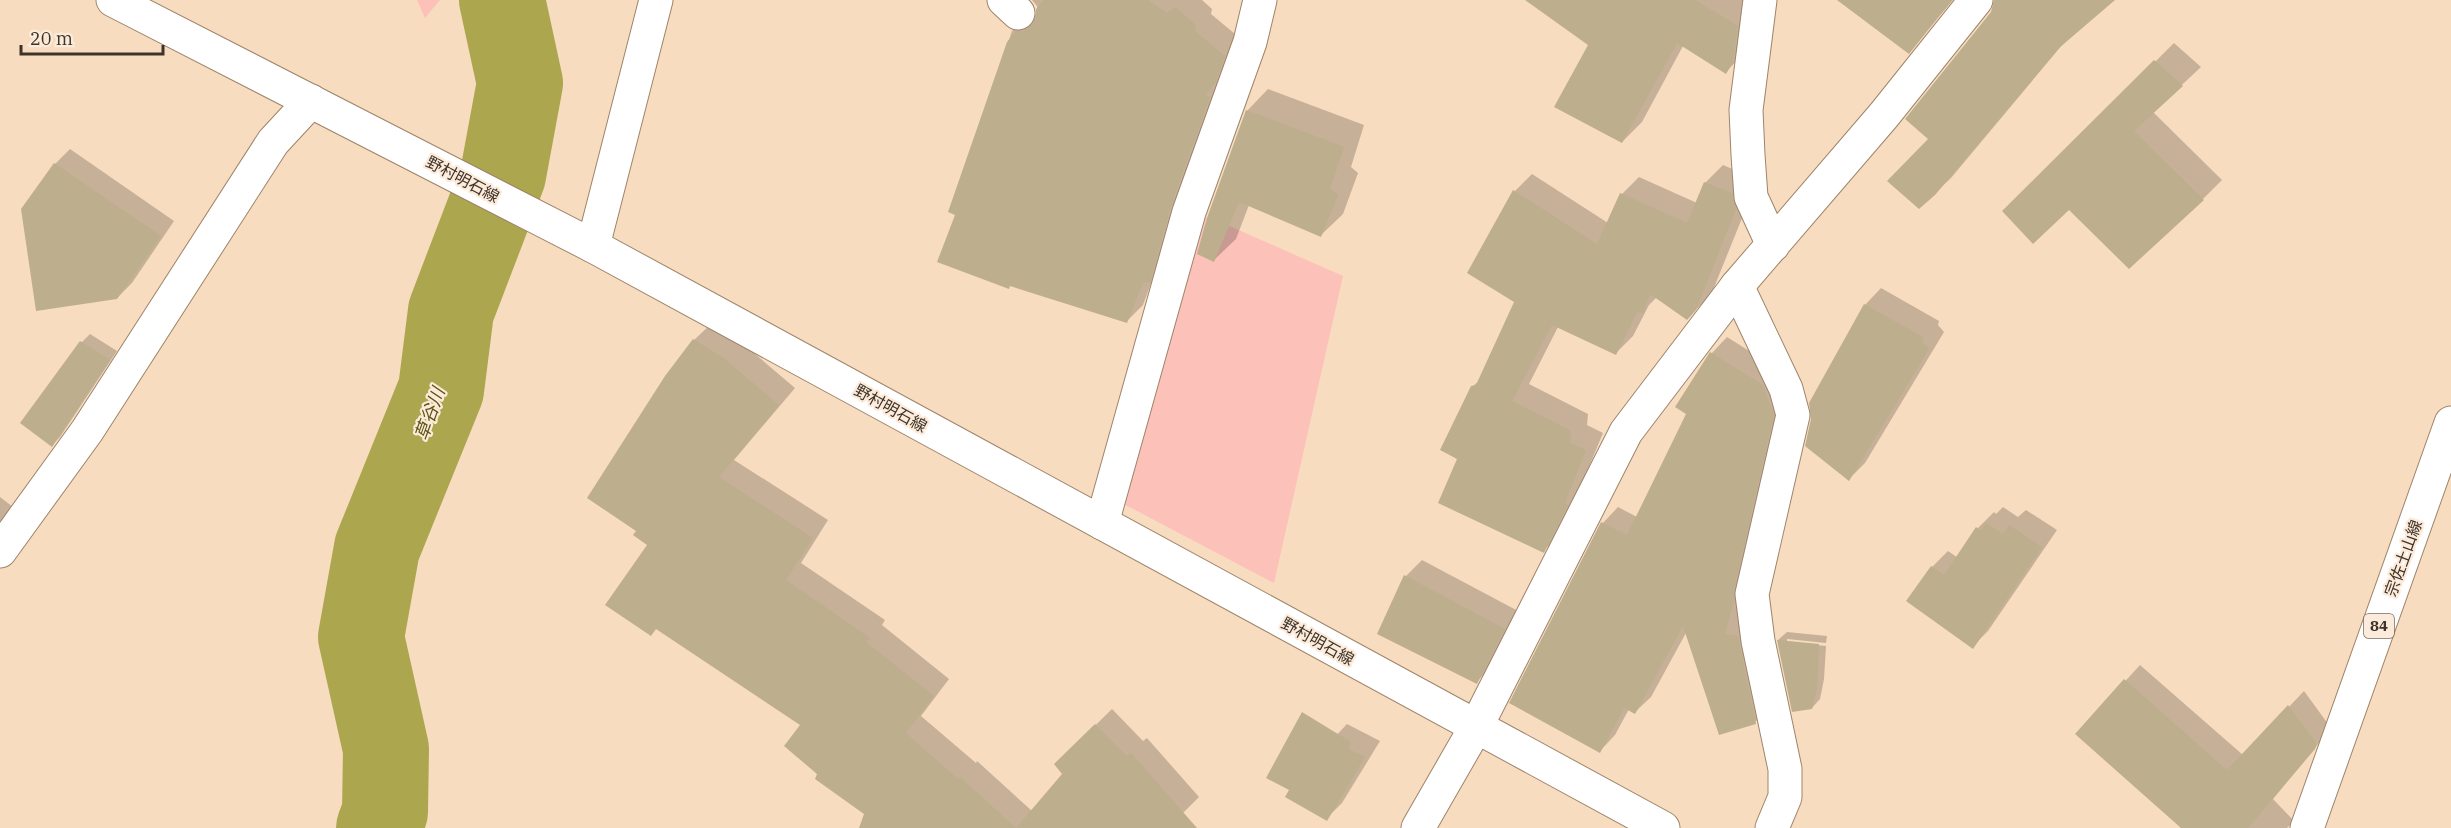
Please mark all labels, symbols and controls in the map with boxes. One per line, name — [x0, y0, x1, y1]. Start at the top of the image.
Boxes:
scale bar — [21, 18, 164, 56]
text: 20 m — [30, 27, 73, 50]
street label: 野村明石線 — [423, 151, 503, 207]
street label: 野村明石線 — [851, 380, 931, 436]
water label: 草谷川 — [409, 383, 450, 443]
street label: 宗佐土山線 — [2380, 517, 2426, 599]
street label: 野村明石線 — [1278, 613, 1358, 669]
road number: 84 — [2364, 614, 2394, 638]

